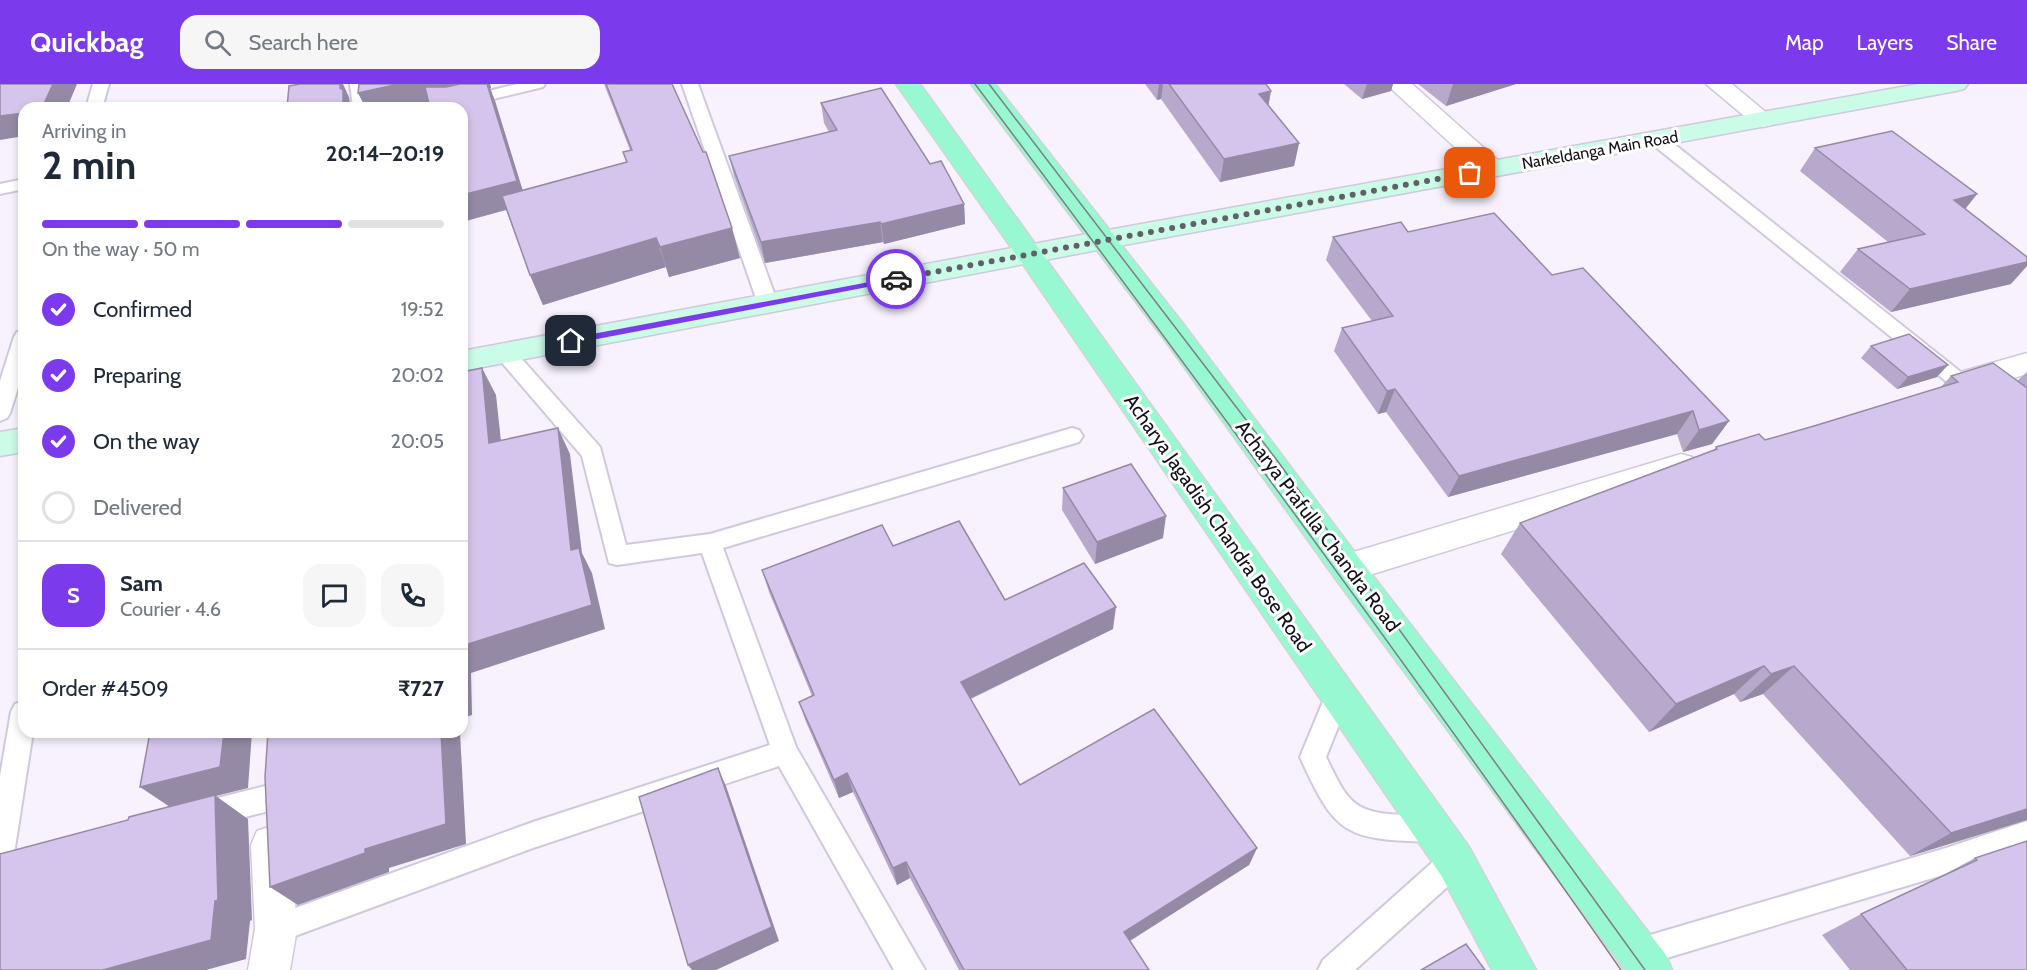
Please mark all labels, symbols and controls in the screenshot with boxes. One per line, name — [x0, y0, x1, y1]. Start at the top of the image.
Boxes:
search box — [180, 15, 600, 69]
text: Quickbag — [30, 25, 144, 59]
icon: search — [201, 26, 234, 59]
text: Search here — [249, 29, 358, 56]
text: Map — [1785, 30, 1824, 55]
text: Layers — [1857, 30, 1913, 55]
text: Share — [1946, 30, 1997, 55]
text: Arriving in — [42, 119, 126, 143]
street label: Narkeldanga Main Road — [1520, 127, 1680, 173]
text: 20:14–20:19 — [326, 140, 444, 167]
text: 2 min — [42, 141, 136, 189]
pin — [1444, 147, 1495, 198]
icon: bag — [1453, 156, 1486, 189]
text: On the way · 50 m — [42, 237, 200, 261]
courier — [866, 249, 926, 309]
icon: car — [880, 263, 913, 296]
icon: check — [42, 293, 75, 326]
text: Confirmed — [93, 296, 192, 323]
text: 19:52 — [401, 297, 444, 321]
pin — [545, 315, 596, 366]
icon: home — [554, 324, 587, 357]
icon: check — [42, 359, 75, 392]
text: Preparing — [93, 362, 181, 389]
text: 20:02 — [391, 363, 444, 387]
street label: Acharya Jagadish Chandra Bose Road — [1119, 389, 1317, 657]
street label: Acharya Prafulla Chandra Road — [1231, 416, 1405, 636]
icon: check — [42, 425, 75, 458]
text: On the way — [93, 428, 200, 455]
text: 20:05 — [391, 429, 444, 453]
text: Delivered — [93, 494, 182, 521]
button: chat — [303, 564, 366, 627]
button: phone — [381, 564, 444, 627]
text: Sam — [120, 570, 163, 597]
text: S — [67, 582, 80, 609]
text: Courier · 4.6 — [120, 597, 221, 621]
text: Order #4509 — [42, 675, 169, 702]
text: ₹727 — [398, 675, 444, 702]

